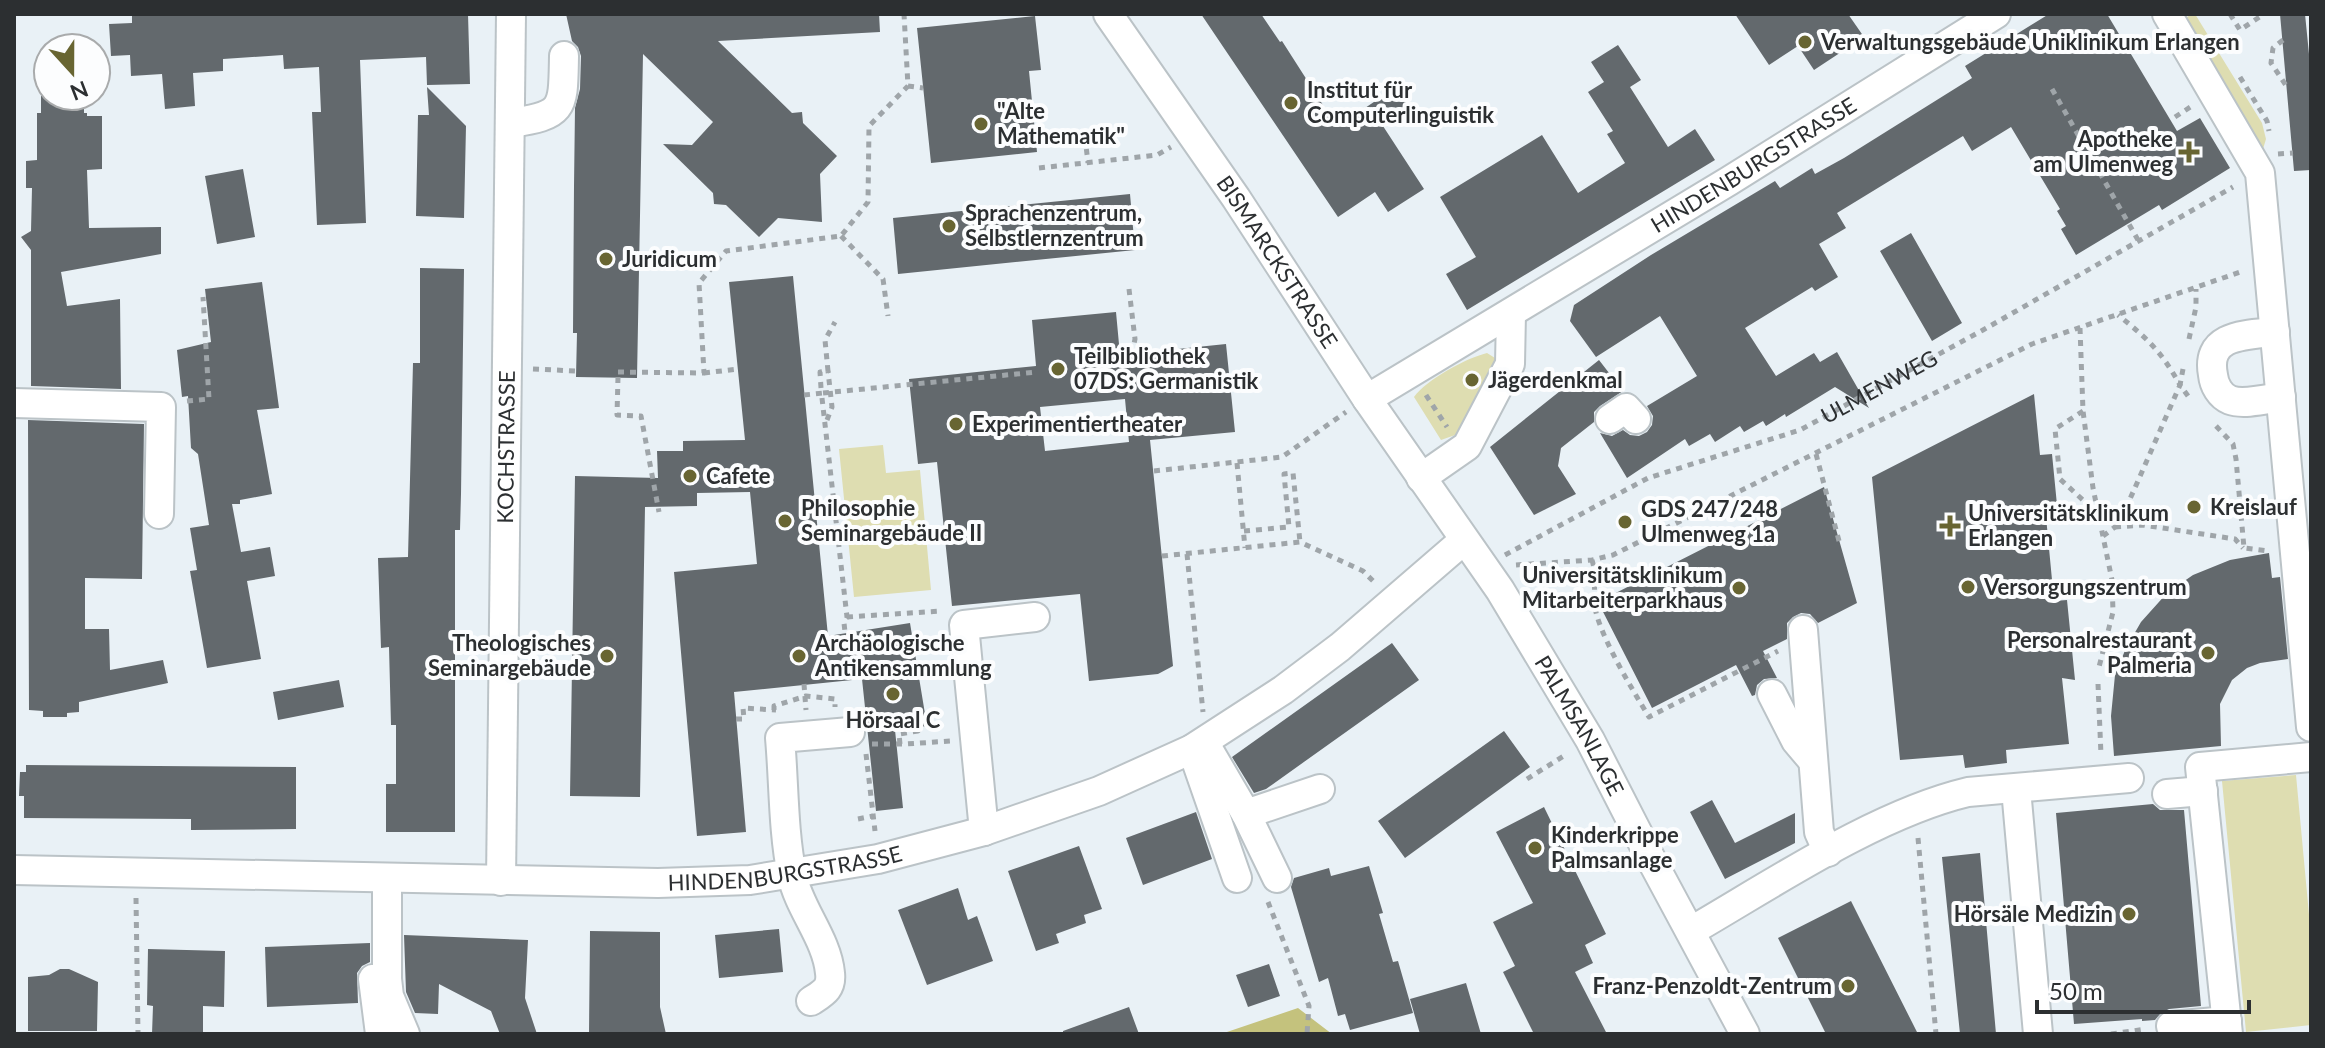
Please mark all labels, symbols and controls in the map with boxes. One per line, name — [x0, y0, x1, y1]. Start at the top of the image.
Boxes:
place label: Verwaltungsgebäude Uniklinikum Erlangen — [1820, 28, 2240, 55]
north arrow — [32, 32, 112, 112]
marker: Verwaltungsgebäude Uniklinikum Erlangen — [1796, 33, 1814, 51]
text: N — [67, 75, 92, 107]
place label: Institut für Computerlinguistik — [1307, 76, 1494, 128]
street label: HINDENBURGSTRASSE — [1646, 91, 1861, 238]
marker: Institut für Computerlinguistik — [1282, 94, 1300, 112]
place label: "Alte Mathematik" — [997, 97, 1125, 149]
marker: "Alte Mathematik" — [972, 115, 990, 133]
place label: Apotheke am Ulmenweg — [2033, 125, 2173, 177]
marker: Apotheke am Ulmenweg — [2180, 143, 2198, 161]
street label: BISMARCKSTRASSE — [1211, 170, 1344, 353]
place label: Sprachenzentrum, Selbstlernzentrum — [965, 199, 1144, 251]
marker: Sprachenzentrum, Selbstlernzentrum — [940, 217, 958, 235]
place label: Juridicum — [622, 245, 717, 272]
marker: Juridicum — [597, 250, 615, 268]
place label: Teilbibliothek 07DS: Germanistik — [1074, 342, 1259, 394]
street label: ULMENWEG — [1816, 344, 1942, 429]
marker: Teilbibliothek 07DS: Germanistik — [1049, 360, 1067, 378]
place label: Jägerdenkmal — [1488, 366, 1623, 393]
street label: KOCHSTRASSE — [491, 370, 520, 524]
marker: Jägerdenkmal — [1463, 371, 1481, 389]
place label: Experimentiertheater — [972, 410, 1183, 437]
marker: Experimentiertheater — [947, 415, 965, 433]
place label: Cafete — [706, 462, 771, 489]
marker: Cafete — [681, 467, 699, 485]
place label: Kreislauf — [2210, 493, 2297, 520]
place label: Philosophie Seminargebäude II — [801, 494, 982, 546]
place label: GDS 247/248 Ulmenweg 1a — [1641, 495, 1778, 547]
marker: Kreislauf — [2185, 498, 2203, 516]
place label: Universitätsklinikum Erlangen — [1968, 499, 2169, 551]
marker: Philosophie Seminargebäude II — [776, 512, 794, 530]
marker: GDS 247/248 Ulmenweg 1a — [1616, 513, 1634, 531]
marker: Universitätsklinikum Erlangen — [1939, 515, 1961, 537]
place label: Universitätsklinikum Mitarbeiterparkhaus — [1522, 561, 1723, 613]
place label: Versorgungszentrum — [1983, 573, 2187, 600]
marker: Versorgungszentrum — [1959, 578, 1977, 596]
marker: Universitätsklinikum Mitarbeiterparkhaus — [1730, 579, 1748, 597]
place label: Personalrestaurant Palmeria — [2007, 626, 2193, 678]
place label: Theologisches Seminargebäude — [428, 629, 591, 681]
place label: Archäologische Antikensammlung — [814, 629, 992, 681]
marker: Personalrestaurant Palmeria — [2199, 644, 2217, 662]
marker: Theologisches Seminargebäude — [598, 647, 616, 665]
marker: Archäologische Antikensammlung — [790, 647, 808, 665]
street label: PALMSANLAGE — [1529, 650, 1630, 800]
marker: Hörsaal C — [884, 685, 902, 703]
place label: Hörsaal C — [846, 706, 941, 733]
place label: Kinderkrippe Palmsanlage — [1551, 821, 1679, 873]
street label: HINDENBURGSTRASSE — [667, 839, 905, 896]
marker: Kinderkrippe Palmsanlage — [1526, 839, 1544, 857]
place label: Hörsäle Medizin — [1954, 900, 2113, 927]
marker: Hörsäle Medizin — [2120, 905, 2138, 923]
scale bar — [2037, 964, 2249, 1014]
place label: Franz-Penzoldt-Zentrum — [1592, 972, 1832, 999]
text: 50 m — [2049, 976, 2103, 1005]
marker: Franz-Penzoldt-Zentrum — [1839, 977, 1857, 995]

